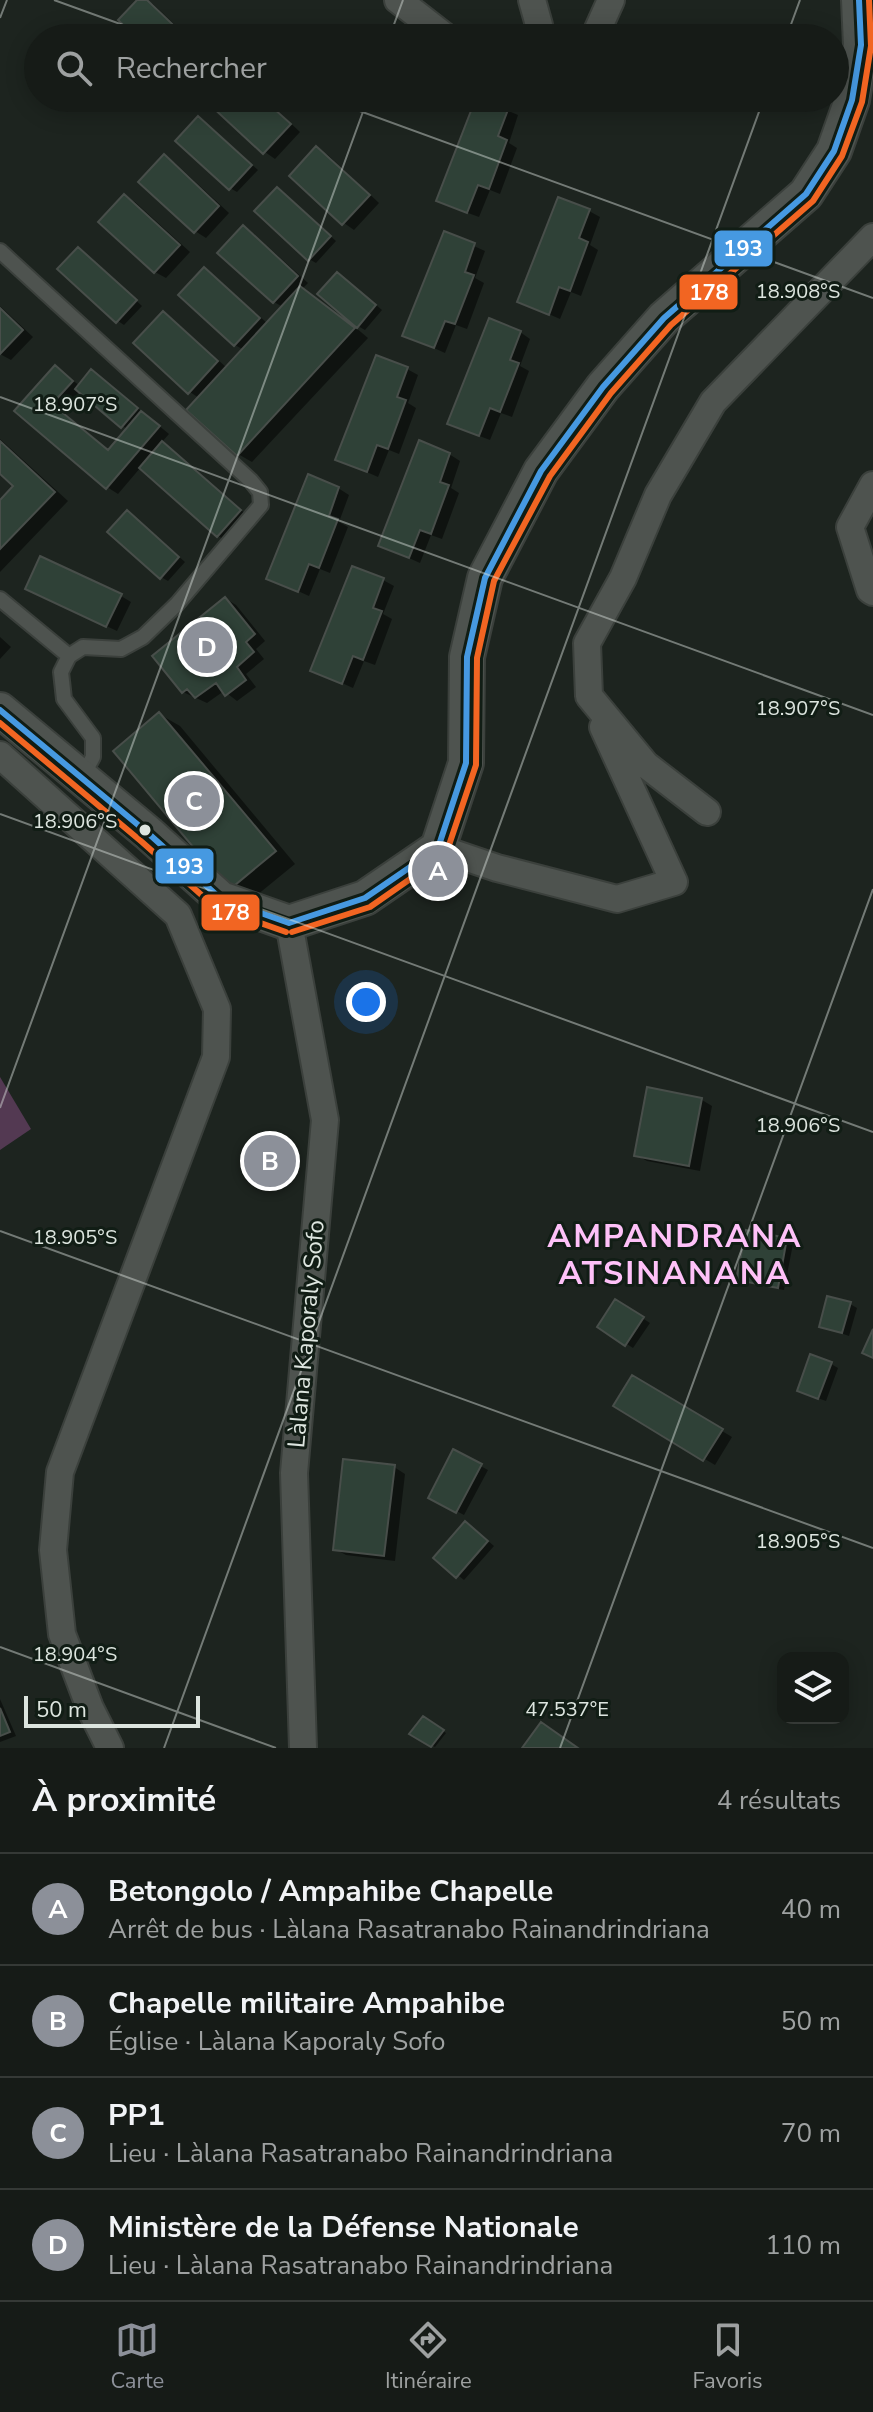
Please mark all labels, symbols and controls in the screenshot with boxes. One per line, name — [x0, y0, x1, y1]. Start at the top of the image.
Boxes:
search box — [24, 24, 849, 112]
icon: search — [52, 46, 96, 90]
text: Rechercher — [116, 48, 267, 89]
line badge: 193 — [713, 229, 774, 268]
text: 193 — [723, 234, 763, 264]
line badge: 178 — [678, 273, 739, 311]
text: 178 — [689, 278, 729, 308]
text: 18.908°S — [756, 278, 840, 305]
text: 18.907°S — [33, 391, 117, 418]
pin: D — [181, 617, 233, 677]
text: 18.907°S — [756, 695, 840, 722]
pin: C — [168, 771, 220, 831]
text: 18.906°S — [33, 808, 117, 835]
unlabelled marker — [137, 822, 153, 838]
pin: A — [412, 841, 464, 901]
line badge: 193 — [154, 847, 215, 885]
text: 193 — [164, 852, 204, 882]
line badge: 178 — [200, 893, 261, 932]
text: 178 — [210, 898, 250, 928]
your location — [346, 982, 386, 1022]
text: 18.906°S — [756, 1112, 840, 1139]
pin: B — [244, 1131, 296, 1191]
district label: AMPANDRANA ATSINANANA — [547, 1215, 803, 1295]
street label: Làlana Kaporaly Sofo — [280, 1219, 332, 1449]
text: 18.905°S — [33, 1224, 117, 1251]
text: 18.905°S — [756, 1528, 840, 1555]
text: 18.904°S — [33, 1641, 117, 1668]
map controls — [777, 1652, 849, 1724]
button: layers — [777, 1652, 849, 1724]
scale bar — [24, 1692, 200, 1728]
text: 50 m — [36, 1695, 87, 1725]
text: 47.537°E — [525, 1696, 609, 1723]
text: À proximité — [32, 1777, 216, 1823]
text: 4 résultats — [717, 1783, 841, 1818]
text: Betongolo / Ampahibe Chapelle — [108, 1871, 553, 1912]
text: A — [48, 1892, 68, 1927]
text: 40 m — [781, 1892, 841, 1927]
text: Arrêt de bus · Làlana Rasatranabo Rainandrindriana — [108, 1912, 710, 1947]
text: Chapelle militaire Ampahibe — [108, 1983, 505, 2024]
text: B — [49, 2004, 67, 2039]
text: 50 m — [781, 2004, 841, 2039]
text: Église · Làlana Kaporaly Sofo — [108, 2024, 445, 2059]
text: PP1 — [108, 2095, 165, 2136]
text: C — [49, 2116, 67, 2151]
text: 70 m — [781, 2116, 841, 2151]
text: Lieu · Làlana Rasatranabo Rainandrindriana — [108, 2136, 613, 2171]
text: Ministère de la Défense Nationale — [108, 2207, 579, 2248]
text: D — [48, 2228, 68, 2263]
text: 110 m — [765, 2228, 841, 2263]
text: Lieu · Làlana Rasatranabo Rainandrindriana — [108, 2248, 613, 2283]
tab: Carte — [110, 2318, 164, 2396]
tab: Itinéraire — [385, 2318, 472, 2396]
tab: Favoris — [692, 2318, 763, 2396]

